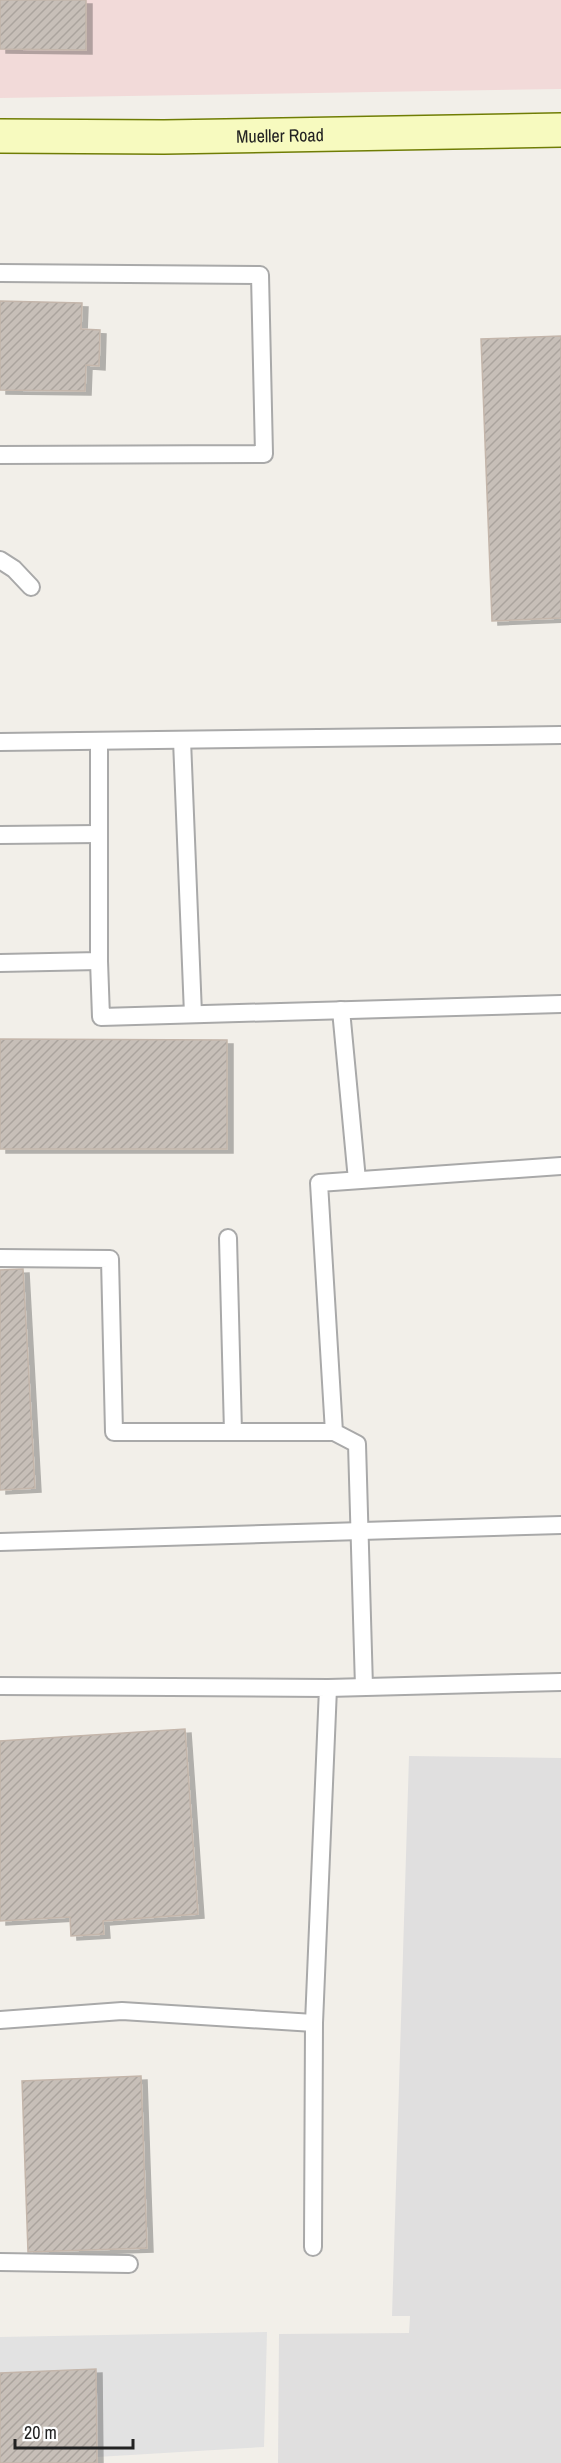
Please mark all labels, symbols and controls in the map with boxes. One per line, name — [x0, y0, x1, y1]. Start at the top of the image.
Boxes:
street label: Mueller Road — [236, 122, 324, 148]
scale bar — [15, 2412, 134, 2450]
text: 20 m — [24, 2420, 57, 2445]

